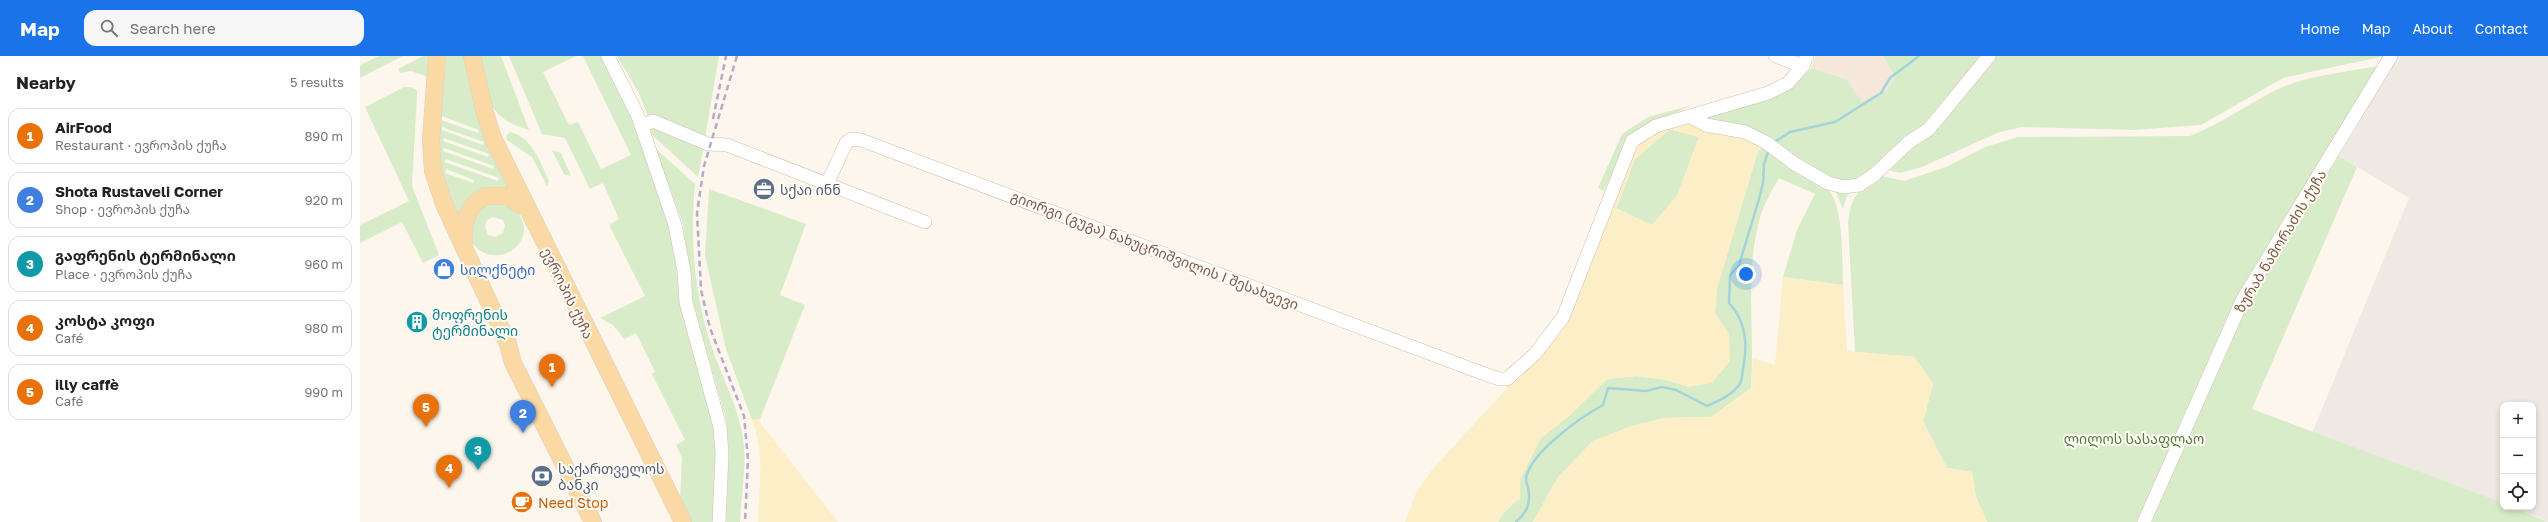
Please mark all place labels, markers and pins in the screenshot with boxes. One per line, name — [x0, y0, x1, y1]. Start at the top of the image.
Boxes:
office icon: სქაი ინნ — [751, 176, 777, 202]
place label: სქაი ინნ — [780, 181, 841, 199]
shop icon: სილქნეტი — [431, 256, 457, 282]
place label: სილქნეტი — [460, 261, 535, 279]
place label: მოფრენის ტერმინალი — [432, 306, 518, 340]
building icon: მოფრენის ტერმინალი — [404, 309, 430, 335]
pin: 1 — [539, 354, 565, 387]
pin: 5 — [413, 394, 439, 427]
pin: 2 — [510, 400, 536, 433]
pin: 3 — [465, 437, 491, 470]
pin: 4 — [436, 455, 462, 488]
place label: საქართველოს ბანკი — [558, 460, 665, 494]
bank icon: საქართველოს ბანკი — [529, 463, 555, 489]
cafe icon: Need Stop — [509, 489, 535, 515]
place label: Need Stop — [538, 494, 608, 511]

